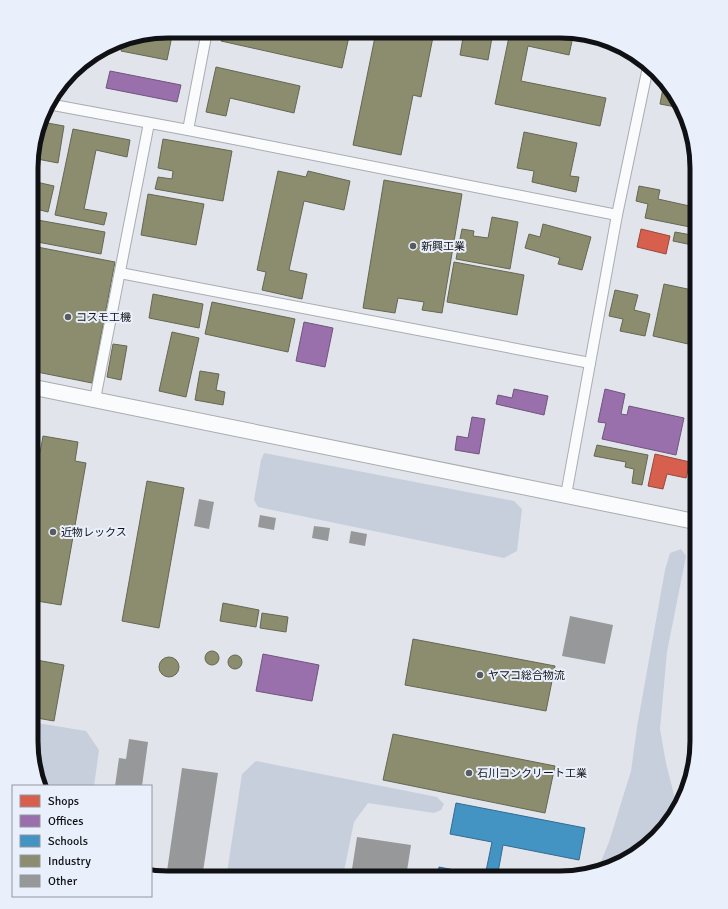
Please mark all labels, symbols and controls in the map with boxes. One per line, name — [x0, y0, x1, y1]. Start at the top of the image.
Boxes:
place label: 新興工業 — [421, 240, 465, 253]
marker: 新興工業 — [408, 241, 418, 251]
place label: コスモ工機 — [76, 311, 131, 324]
marker: コスモ工機 — [63, 312, 73, 322]
place label: 近物レックス — [61, 526, 127, 539]
marker: 近物レックス — [48, 527, 58, 537]
place label: ヤマコ総合物流 — [488, 669, 565, 682]
marker: ヤマコ総合物流 — [475, 670, 485, 680]
place label: 石川コンクリート工業 — [477, 767, 587, 780]
marker: 石川コンクリート工業 — [464, 768, 474, 778]
legend — [12, 785, 152, 897]
text: Shops — [48, 794, 79, 809]
text: Offices — [48, 814, 83, 829]
text: Schools — [48, 834, 88, 849]
text: Industry — [48, 854, 91, 869]
text: Other — [48, 874, 78, 889]

